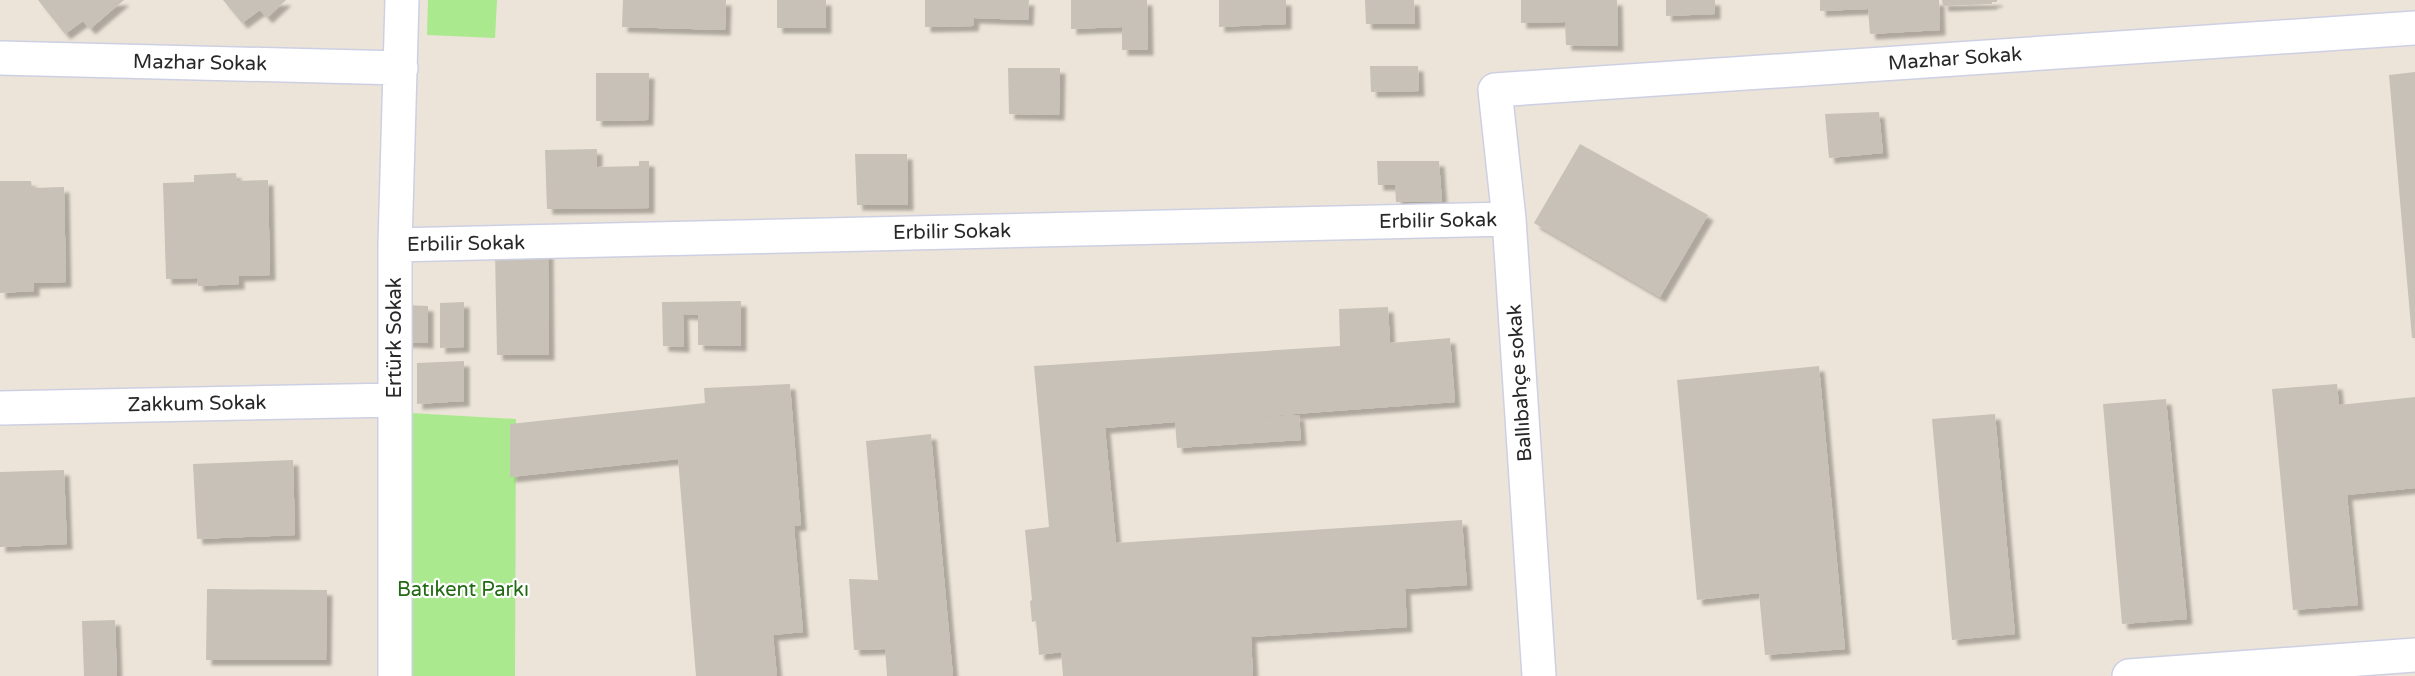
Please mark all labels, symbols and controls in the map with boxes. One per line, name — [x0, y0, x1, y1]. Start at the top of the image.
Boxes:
street label: Mazhar Sokak — [1887, 42, 2023, 76]
street label: Mazhar Sokak — [133, 50, 267, 76]
street label: Erbilir Sokak — [1379, 208, 1497, 234]
street label: Erbilir Sokak — [893, 219, 1011, 245]
street label: Erbilir Sokak — [407, 231, 525, 257]
street label: Ertürk Sokak — [383, 277, 407, 399]
street label: Ballıbahçe sokak — [1503, 303, 1537, 463]
street label: Zakkum Sokak — [127, 391, 267, 417]
park label: Batıkent Parkı — [397, 578, 529, 602]

